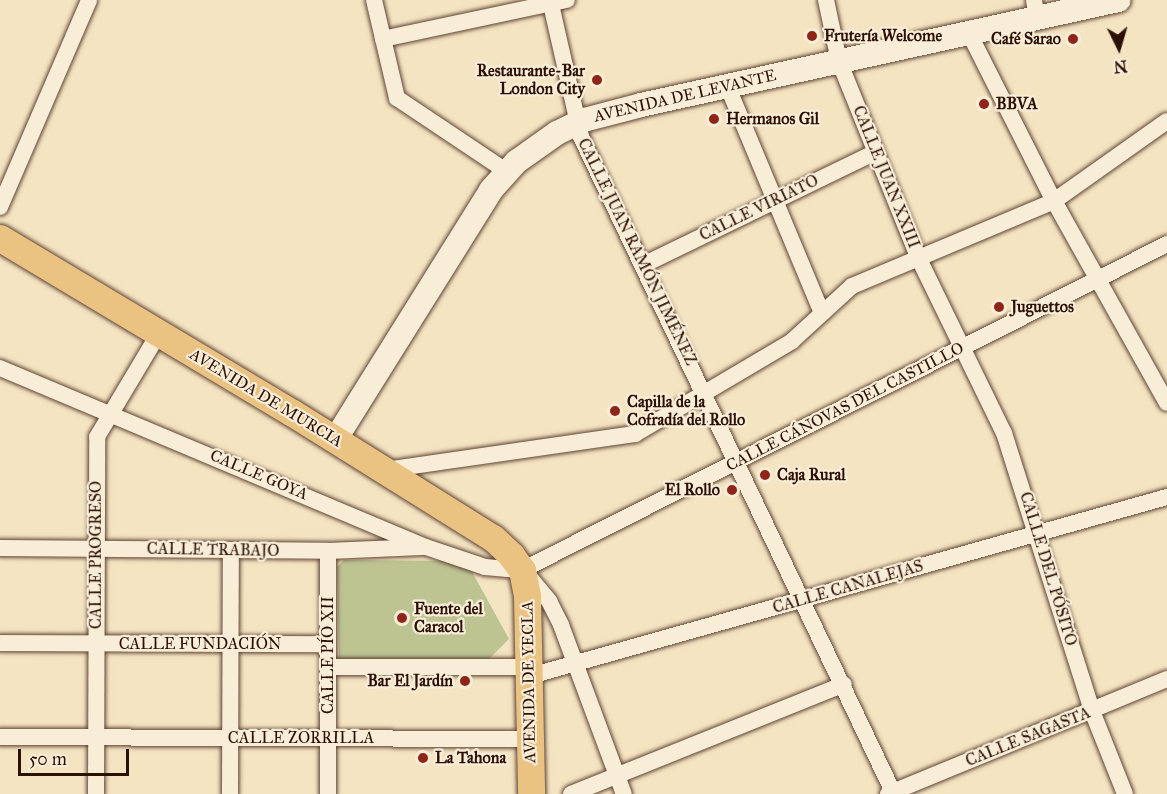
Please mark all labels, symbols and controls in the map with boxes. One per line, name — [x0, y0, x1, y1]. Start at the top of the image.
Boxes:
north arrow — [1089, 18, 1149, 78]
place label: Frutería Welcome — [824, 26, 942, 46]
marker: Frutería Welcome — [805, 29, 819, 43]
place label: Café Sarao — [991, 29, 1061, 49]
marker: Café Sarao — [1066, 32, 1080, 46]
text: N — [1113, 56, 1128, 76]
place label: Restaurante-Bar London City — [477, 61, 585, 99]
street label: AVENIDA DE LEVANTE — [592, 66, 778, 126]
marker: Restaurante-Bar London City — [590, 73, 604, 87]
place label: BBVA — [996, 94, 1038, 114]
marker: BBVA — [977, 97, 991, 111]
street label: CALLE JUAN XXIII — [849, 103, 923, 251]
place label: Hermanos Gil — [726, 109, 819, 129]
marker: Hermanos Gil — [707, 112, 721, 126]
street label: CALLE JUAN RAMÓN JIMÉNEZ — [574, 135, 700, 369]
street label: CALLE VIRIATO — [696, 171, 822, 245]
place label: Juguettos — [1011, 297, 1074, 317]
marker: Juguettos — [992, 300, 1006, 314]
street label: CALLE CÁNOVAS DEL CASTILLO — [723, 338, 967, 476]
street label: AVENIDA DE MURCIA — [186, 345, 346, 451]
place label: Capilla de la Cofradía del Rollo — [627, 392, 745, 430]
marker: Capilla de la Cofradía del Rollo — [608, 404, 622, 418]
street label: CALLE GOYA — [207, 446, 311, 504]
place label: Caja Rural — [777, 465, 845, 485]
marker: Caja Rural — [758, 468, 772, 482]
place label: El Rollo — [665, 480, 720, 500]
street label: CALLE PROGRESO — [86, 481, 106, 629]
marker: El Rollo — [725, 483, 739, 497]
street label: CALLE DEL PÓSITO — [1015, 490, 1081, 648]
street label: CALLE TRABAJO — [147, 539, 279, 561]
street label: CALLE CANALEJAS — [771, 556, 925, 618]
street label: CALLE PÍO XII — [318, 596, 338, 714]
place label: Fuente del Caracol — [414, 599, 483, 637]
street label: AVENIDA DE YECLA — [518, 601, 540, 763]
marker: Fuente del Caracol — [395, 611, 409, 625]
street label: CALLE FUNDACIÓN — [119, 634, 281, 654]
place label: Bar El Jardín — [367, 671, 453, 691]
marker: Bar El Jardín — [458, 674, 472, 688]
street label: CALLE SAGASTA — [963, 703, 1093, 771]
street label: CALLE ZORRILLA — [228, 728, 374, 748]
scale bar — [21, 737, 132, 775]
text: 50 m — [29, 748, 67, 770]
place label: La Tahona — [435, 748, 506, 768]
marker: La Tahona — [416, 751, 430, 765]

